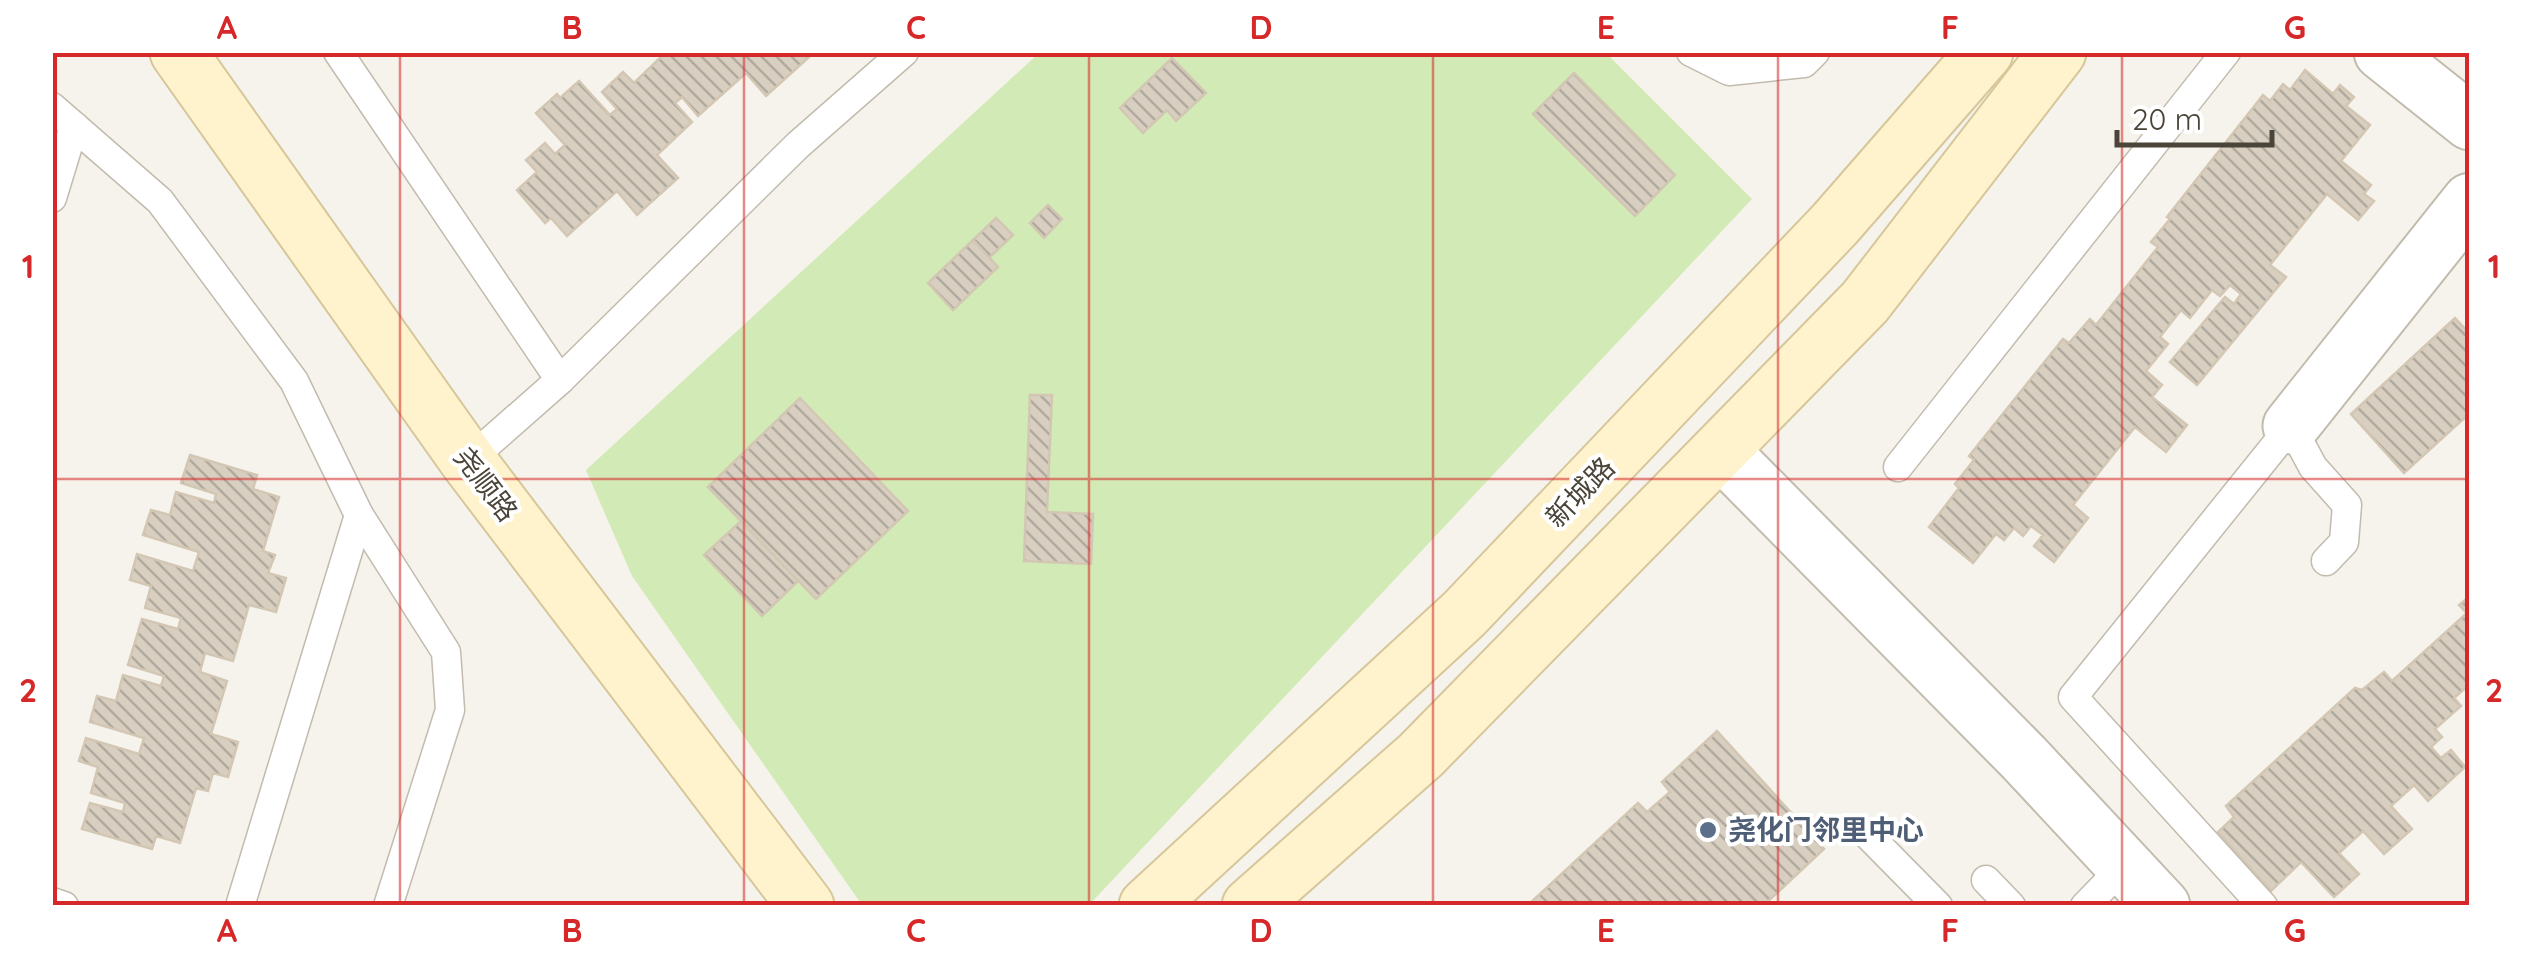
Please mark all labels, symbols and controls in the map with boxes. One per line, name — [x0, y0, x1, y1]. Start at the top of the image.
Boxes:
text: A — [217, 7, 238, 47]
text: B — [562, 7, 582, 47]
text: C — [906, 7, 926, 47]
text: D — [1250, 7, 1272, 47]
text: E — [1597, 7, 1615, 47]
text: F — [1941, 7, 1959, 47]
text: G — [2284, 7, 2306, 47]
scale bar — [2117, 85, 2272, 147]
text: 20 m — [2132, 100, 2202, 138]
text: 1 — [22, 246, 34, 286]
text: 1 — [2488, 246, 2500, 286]
street label: 尧顺路 — [447, 440, 526, 528]
street label: 新城路 — [1538, 449, 1621, 534]
text: 2 — [19, 670, 37, 710]
text: 2 — [2485, 670, 2503, 710]
place label: 尧化门邻里中心 — [1728, 812, 1924, 847]
marker: 尧化门邻里中心 — [1697, 819, 1719, 841]
text: A — [217, 910, 238, 950]
text: B — [562, 910, 582, 950]
text: C — [906, 910, 926, 950]
text: D — [1250, 910, 1272, 950]
text: E — [1597, 910, 1615, 950]
text: F — [1941, 910, 1959, 950]
text: G — [2284, 910, 2306, 950]

